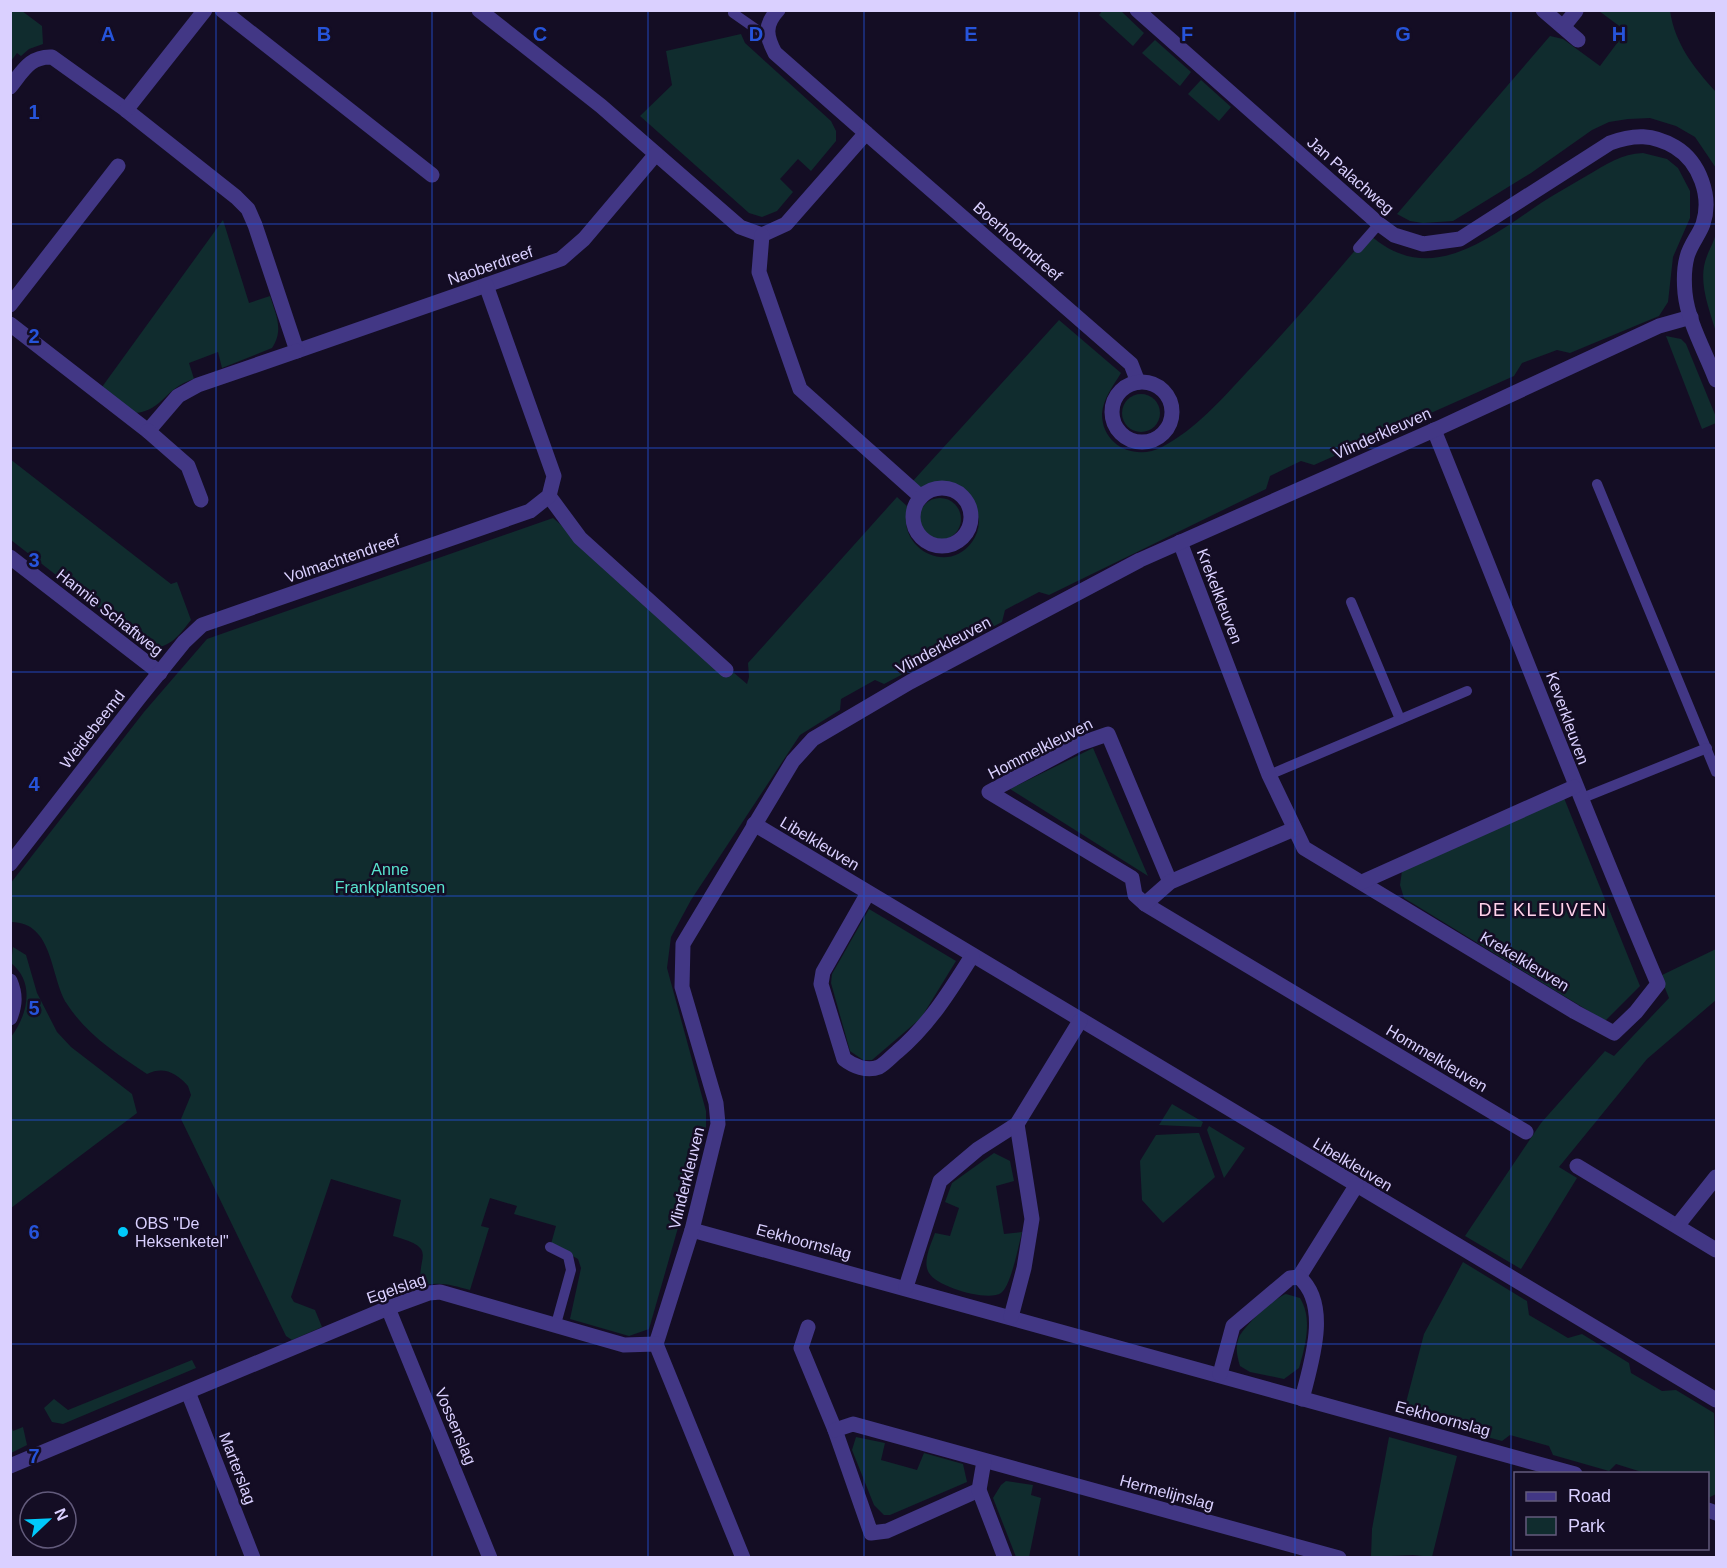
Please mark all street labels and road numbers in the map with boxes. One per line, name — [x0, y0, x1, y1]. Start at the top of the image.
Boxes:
street label: Jan Palachweg — [1304, 133, 1397, 217]
street label: Boerhoorndreef — [970, 198, 1066, 285]
street label: Naoberdreef — [445, 243, 536, 288]
street label: Vlinderkleuven — [1331, 404, 1434, 463]
street label: Volmachtendreef — [283, 531, 402, 586]
street label: Krekelkleuven — [1194, 546, 1245, 646]
street label: Hannie Schaftweg — [53, 566, 166, 659]
street label: Vlinderkleuven — [893, 613, 994, 678]
street label: Keverkleuven — [1543, 670, 1592, 767]
street label: Weidebeemd — [57, 687, 128, 772]
street label: Hommelkleuven — [985, 715, 1095, 782]
street label: Libelkleuven — [777, 813, 862, 874]
street label: Krekelkleuven — [1477, 928, 1572, 995]
street label: Hommelkleuven — [1383, 1022, 1490, 1095]
street label: Vlinderkleuven — [666, 1125, 707, 1231]
street label: Libelkleuven — [1310, 1134, 1395, 1195]
street label: Eekhoornslag — [754, 1221, 853, 1262]
street label: Egelslag — [364, 1270, 428, 1307]
street label: Vossenslag — [432, 1385, 479, 1467]
street label: Eekhoornslag — [1393, 1398, 1492, 1439]
street label: Marterslag — [216, 1430, 259, 1507]
street label: Hermelijnslag — [1118, 1472, 1216, 1513]

